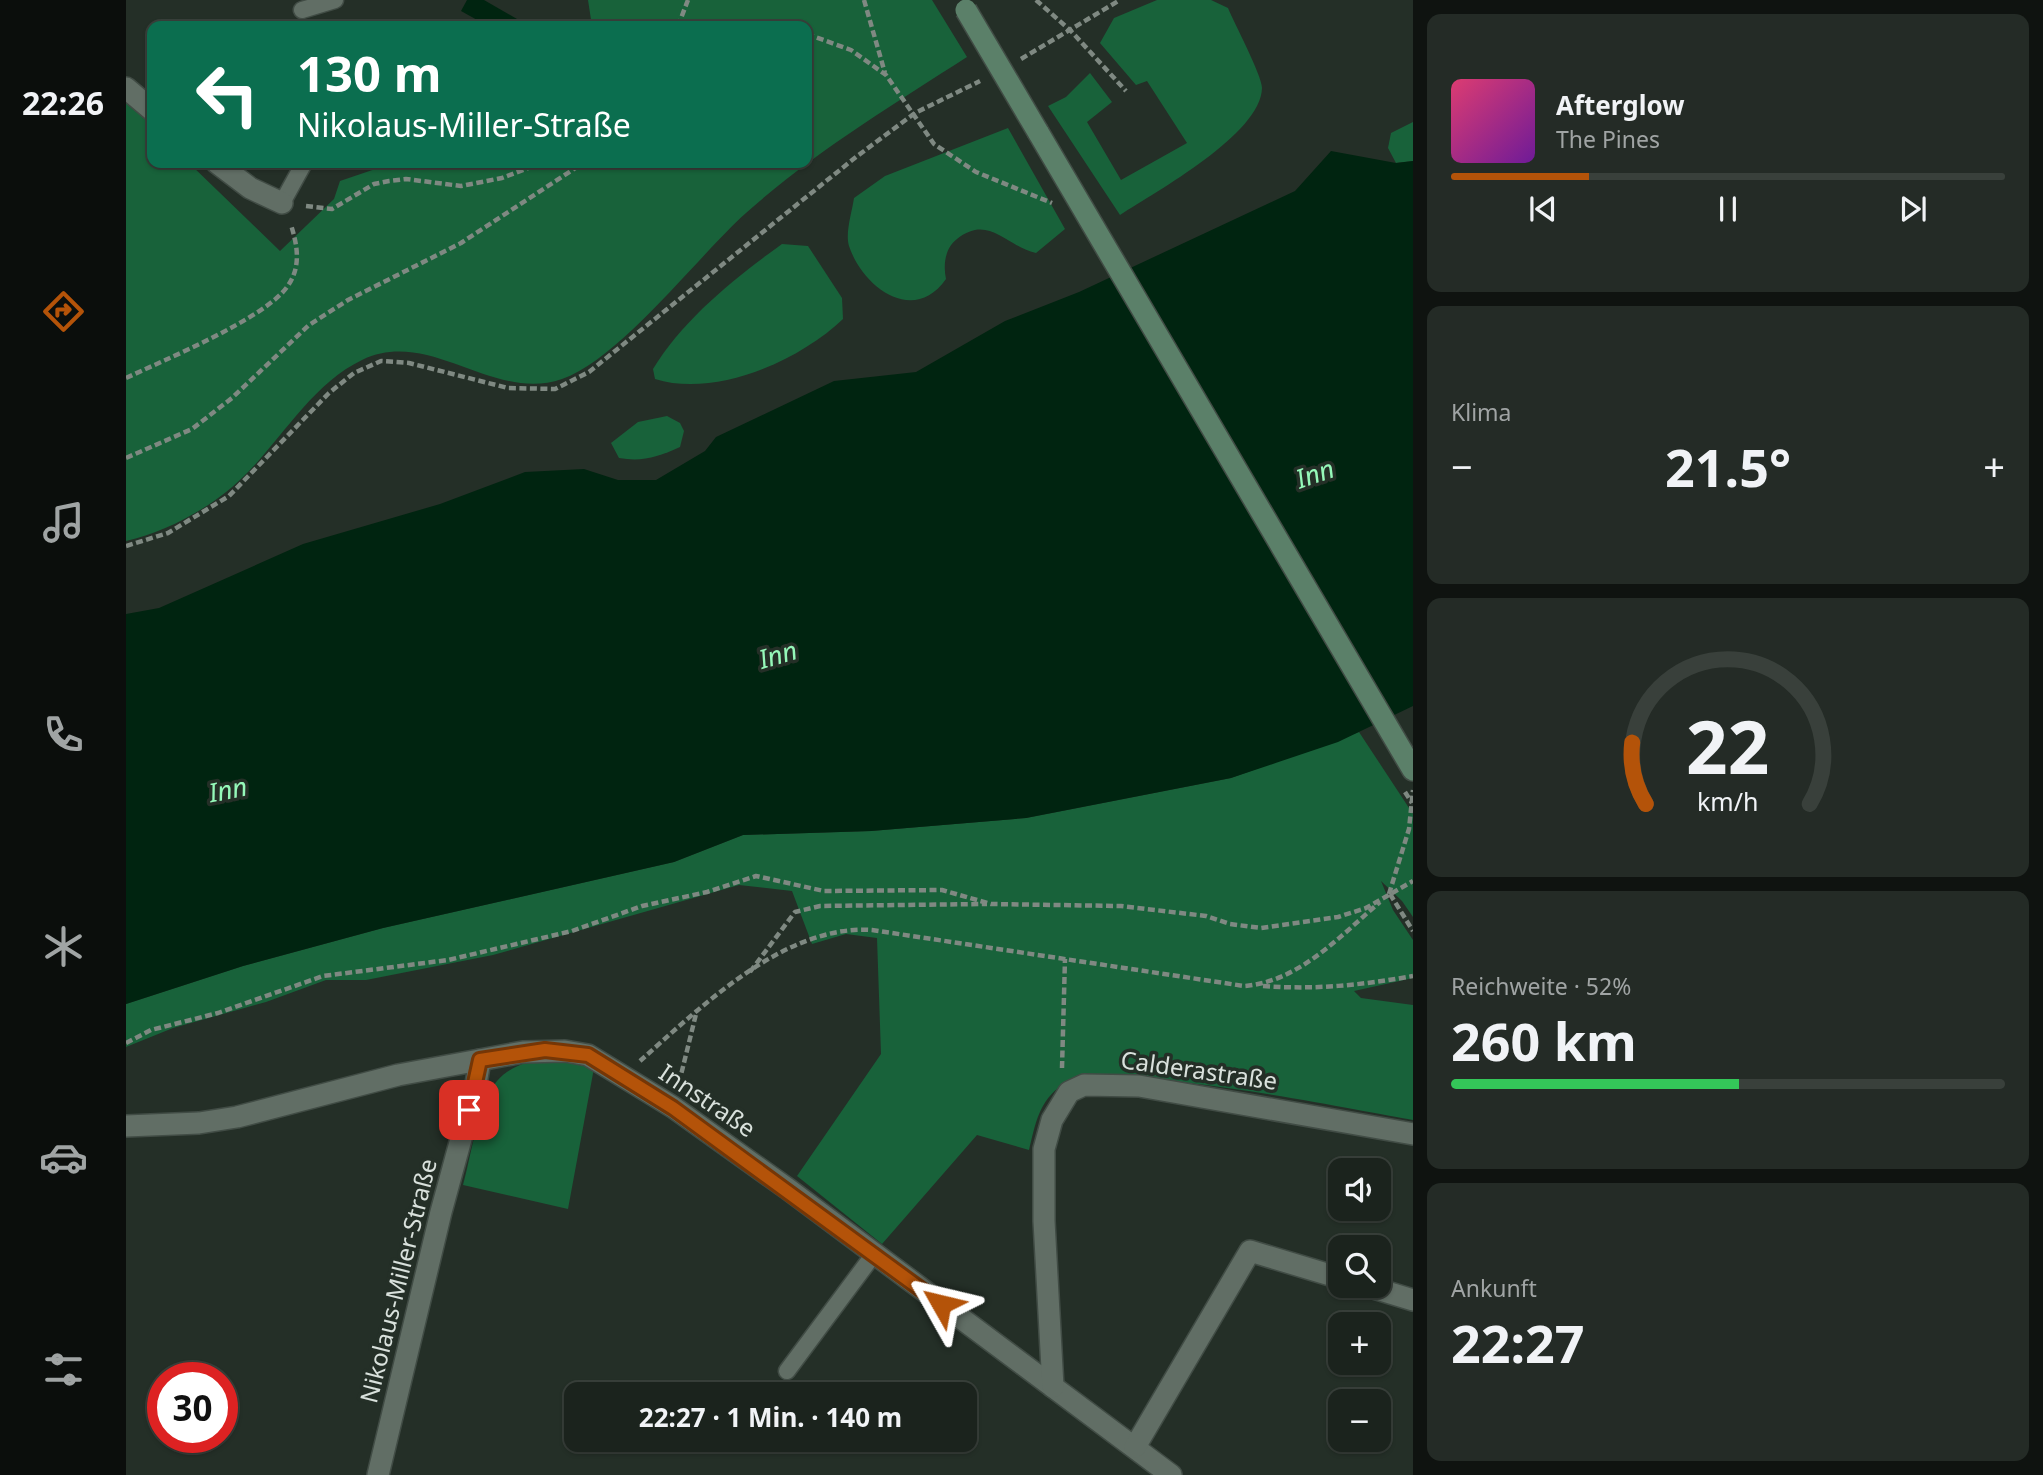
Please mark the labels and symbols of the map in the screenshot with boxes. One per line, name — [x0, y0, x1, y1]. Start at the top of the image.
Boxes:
water label: Inn — [1290, 450, 1339, 497]
water label: Inn — [753, 631, 801, 677]
water label: Inn — [204, 768, 250, 811]
street label: Calderastraße — [1119, 1042, 1280, 1097]
street label: Innstraße — [653, 1055, 762, 1144]
pin — [439, 1080, 499, 1140]
street label: Nikolaus-Miller-Straße — [351, 1155, 444, 1406]
position arrow — [904, 1267, 978, 1341]
speed limit sign: 30 — [147, 1362, 238, 1453]

